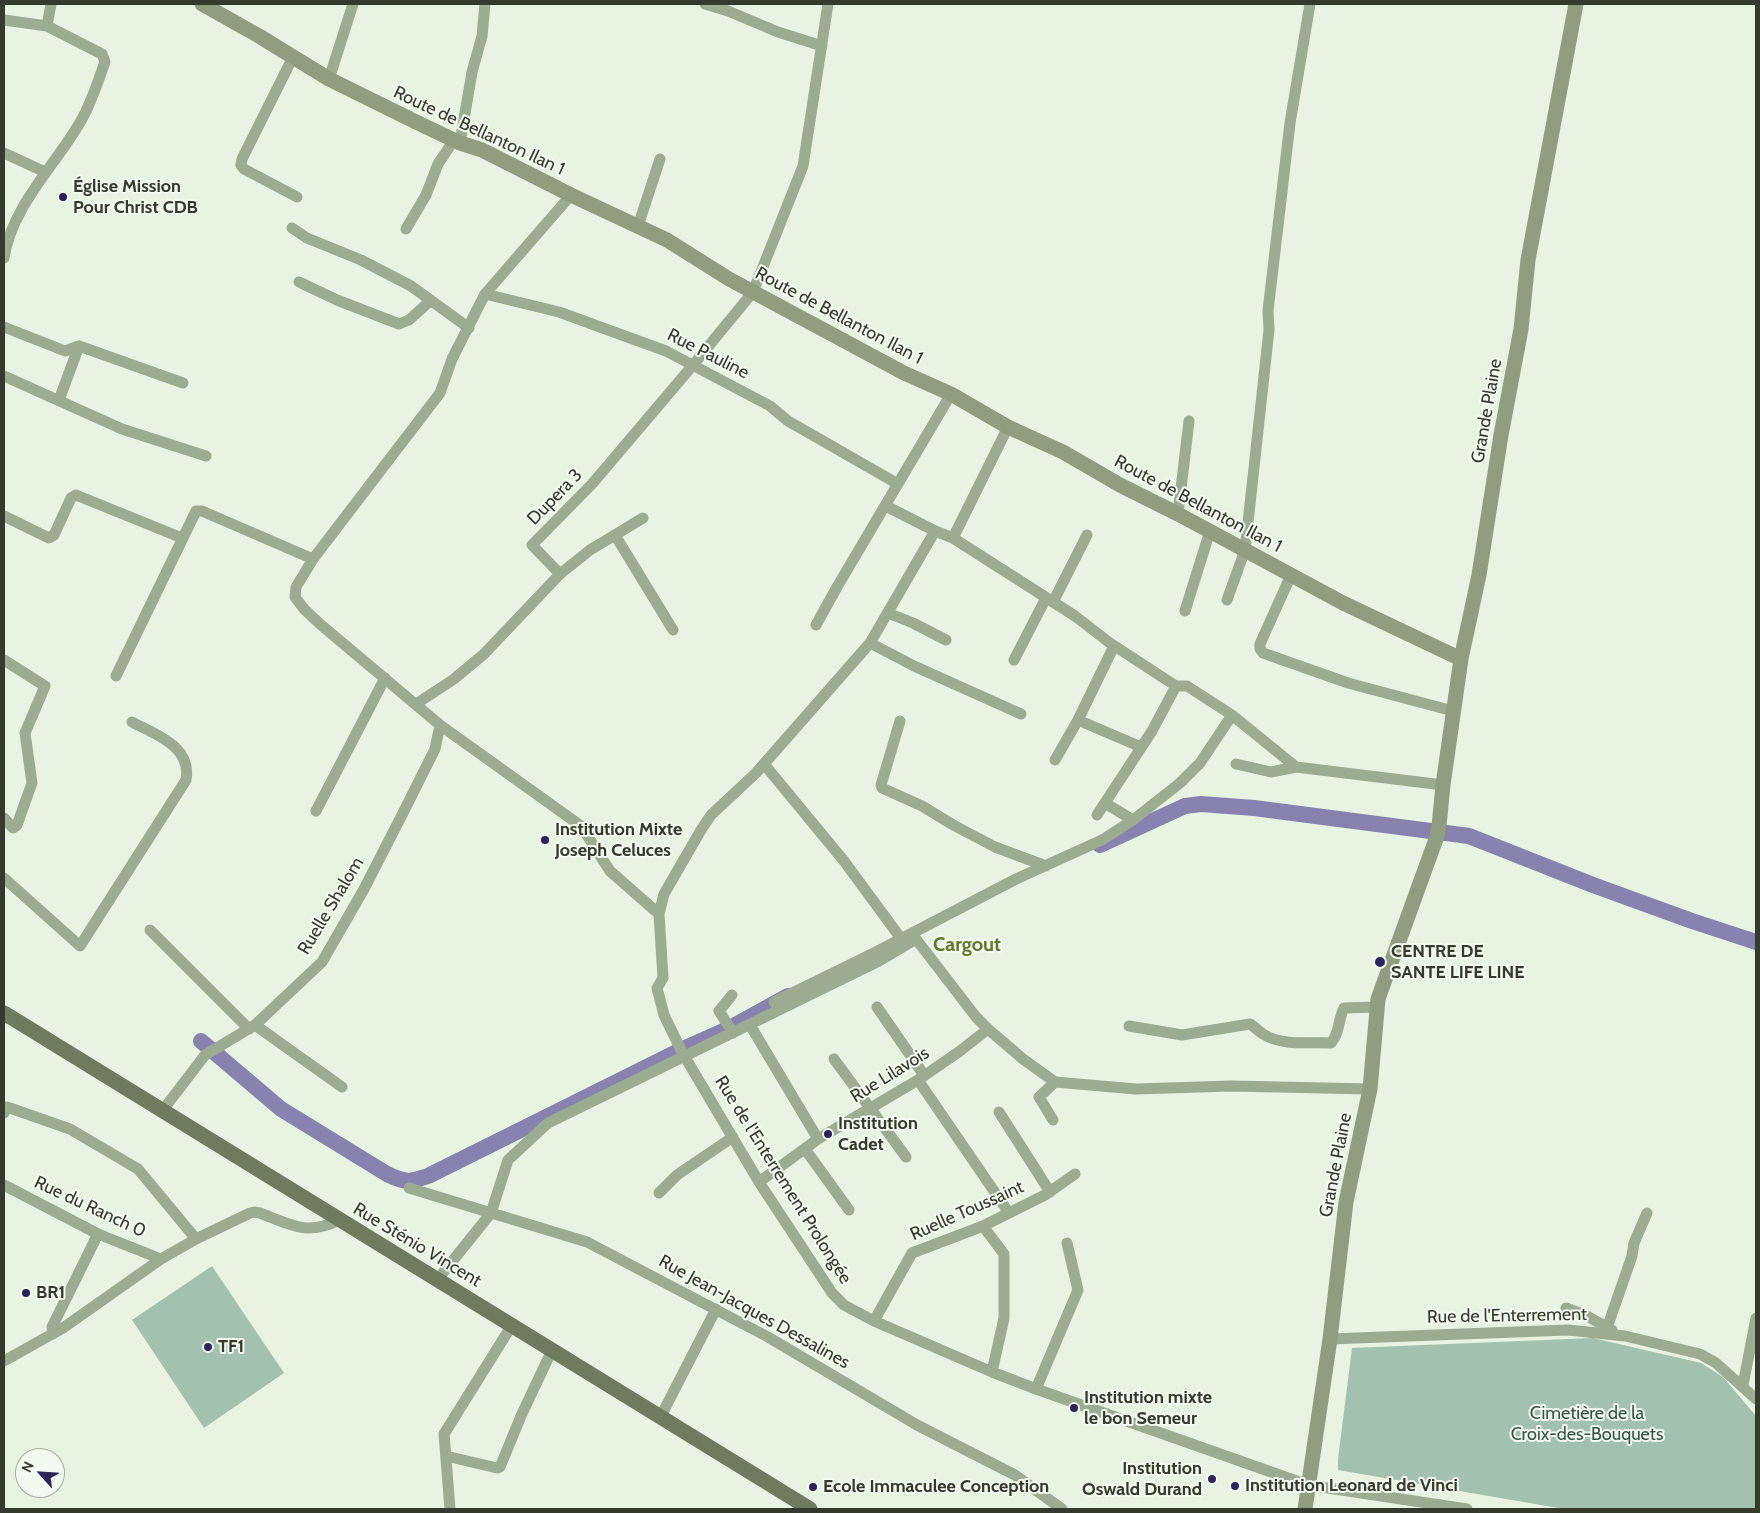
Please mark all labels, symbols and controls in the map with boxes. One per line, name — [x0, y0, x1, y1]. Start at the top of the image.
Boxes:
street label: Route de Bellanton Ilan 1 — [390, 82, 568, 180]
place label: Église Mission Pour Christ CDB — [73, 176, 198, 218]
marker: Église Mission Pour Christ CDB — [57, 191, 69, 203]
street label: Route de Bellanton Ilan 1 — [752, 263, 926, 369]
street label: Rue Pauline — [664, 324, 752, 384]
street label: Grande Plaine — [1467, 357, 1507, 465]
street label: Route de Bellanton Ilan 1 — [1111, 451, 1285, 557]
street label: Dupera 3 — [523, 464, 587, 530]
place label: Institution Mixte Joseph Celuces — [555, 819, 682, 862]
marker: Institution Mixte Joseph Celuces — [539, 834, 551, 846]
street label: Ruelle Shalom — [294, 853, 368, 959]
district label: Cargout — [933, 933, 1001, 957]
place label: CENTRE DE SANTE LIFE LINE — [1391, 941, 1524, 984]
marker: CENTRE DE SANTE LIFE LINE — [1373, 955, 1387, 969]
street label: Rue Lilavois — [847, 1042, 933, 1108]
street label: Rue de l'Enterrement Prolongée — [710, 1072, 856, 1288]
street label: Grande Plaine — [1315, 1111, 1357, 1219]
place label: Institution Cadet — [838, 1113, 918, 1156]
marker: Institution Cadet — [822, 1128, 834, 1140]
street label: Rue du Ranch 0 — [31, 1172, 149, 1242]
street label: Ruelle Toussaint — [907, 1176, 1027, 1246]
street label: Rue Sténio Vincent — [349, 1198, 485, 1292]
street label: Rue Jean-Jacques Dessalines — [655, 1250, 853, 1374]
place label: BR1 — [36, 1282, 65, 1304]
marker: BR1 — [20, 1287, 32, 1299]
street label: Rue de l'Enterrement — [1427, 1304, 1587, 1328]
place label: TF1 — [218, 1336, 244, 1358]
marker: TF1 — [202, 1341, 214, 1353]
place label: Institution mixte le bon Semeur — [1084, 1387, 1212, 1430]
marker: Institution mixte le bon Semeur — [1068, 1402, 1080, 1414]
park label: Cimetière de la Croix-des-Bouquets — [1511, 1403, 1663, 1446]
north arrow — [15, 1448, 65, 1498]
text: N — [17, 1458, 38, 1475]
place label: Institution Oswald Durand — [1082, 1458, 1202, 1500]
marker: Institution Oswald Durand — [1206, 1473, 1218, 1485]
place label: Institution Leonard de Vinci — [1245, 1475, 1458, 1497]
place label: Ecole Immaculee Conception — [823, 1476, 1049, 1498]
marker: Institution Leonard de Vinci — [1229, 1480, 1241, 1492]
marker: Ecole Immaculee Conception — [807, 1481, 819, 1493]

